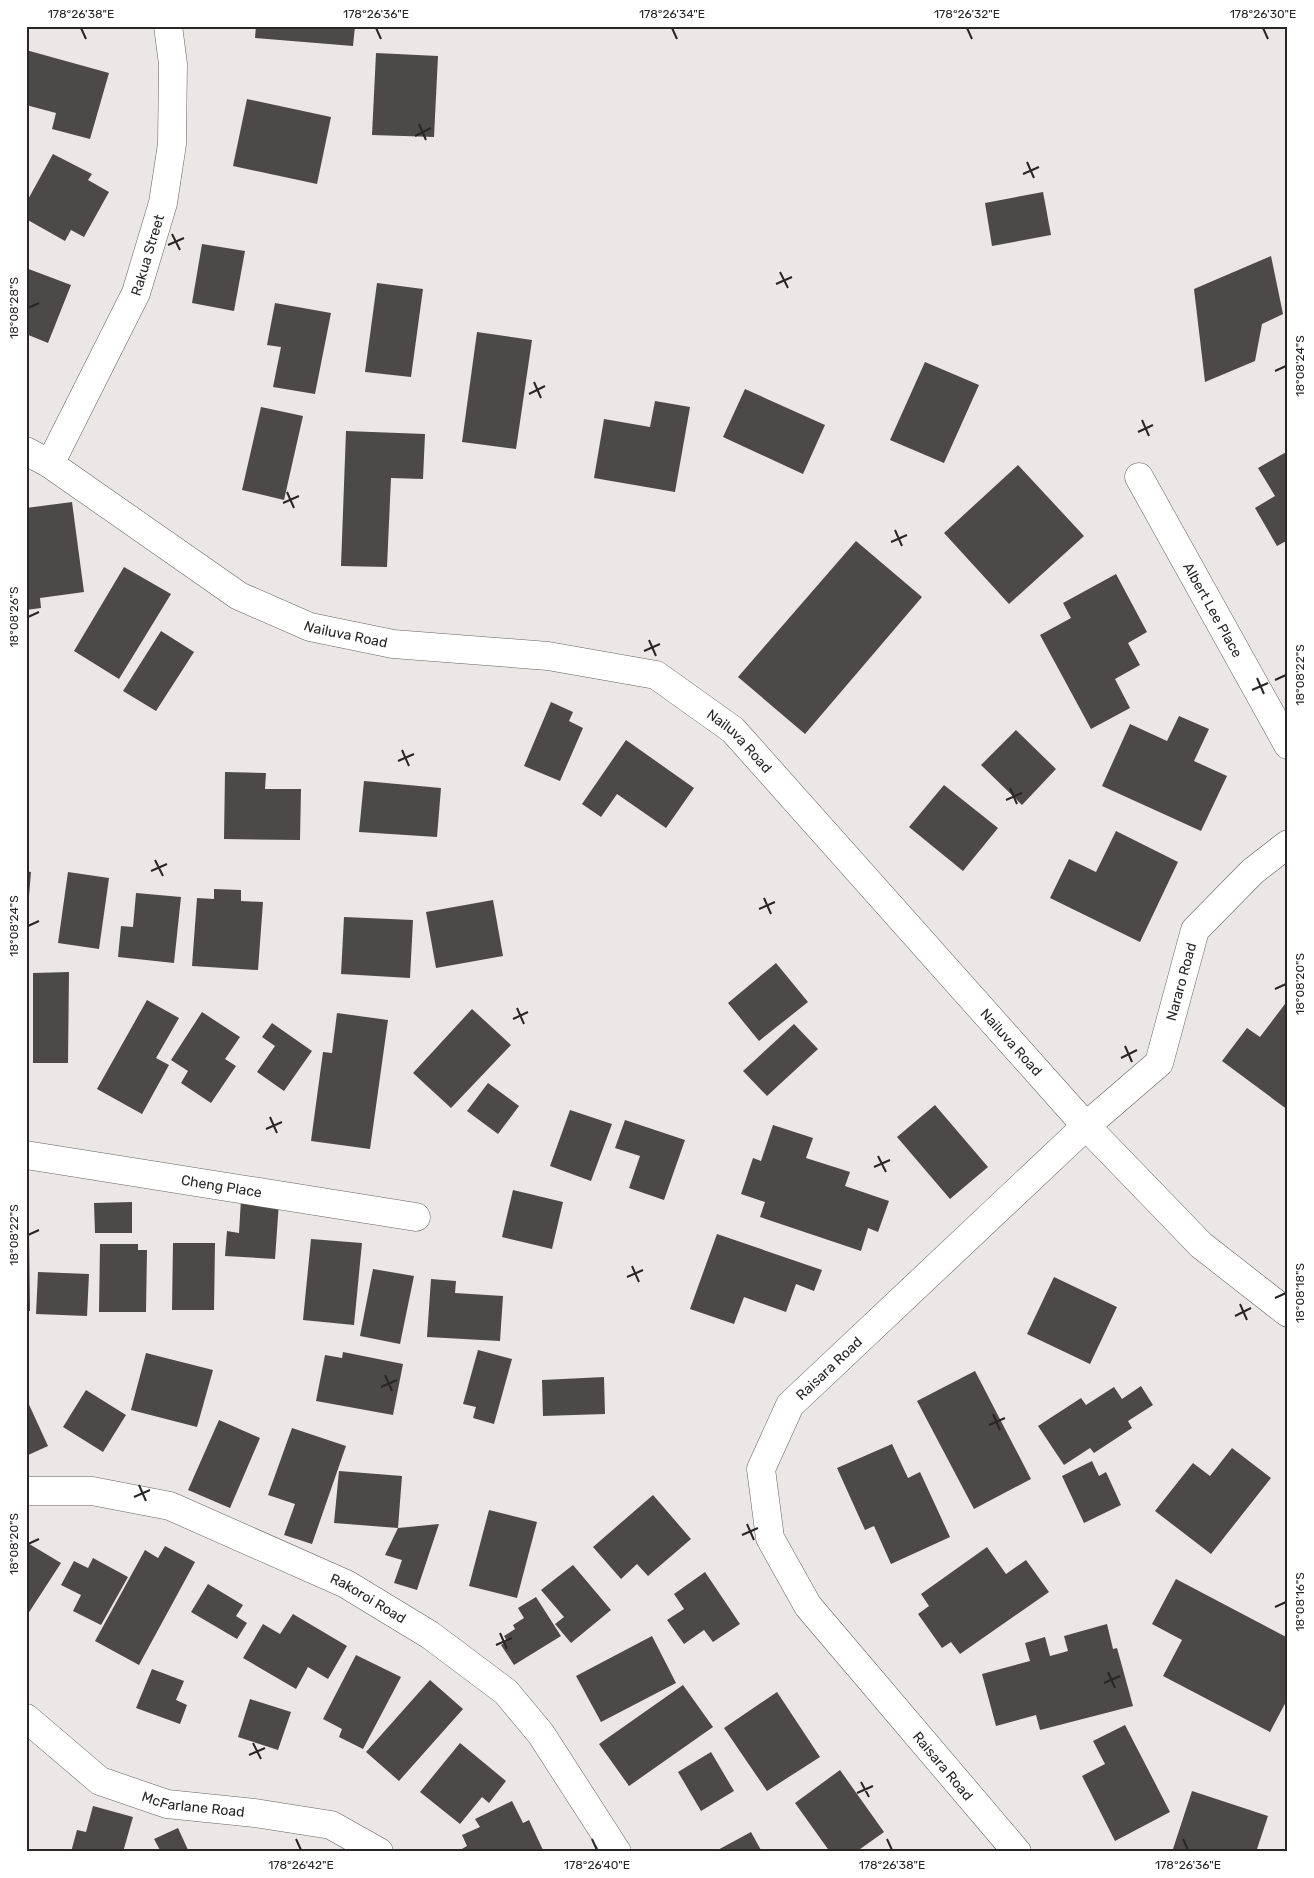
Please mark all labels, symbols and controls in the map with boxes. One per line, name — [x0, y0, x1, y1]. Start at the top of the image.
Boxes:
text: 178°26'38"E — [48, 7, 114, 21]
text: 178°26'36"E — [343, 7, 409, 21]
text: 178°26'34"E — [639, 7, 705, 21]
text: 178°26'32"E — [934, 7, 1000, 21]
text: 178°26'30"E — [1230, 7, 1296, 21]
street label: Rakua Street — [128, 212, 168, 298]
text: 18°08'28"S — [7, 277, 21, 339]
text: 18°08'24"S — [1293, 335, 1307, 397]
street label: Albert Lee Place — [1179, 560, 1246, 661]
text: 18°08'26"S — [7, 586, 21, 648]
street label: Nailuva Road — [301, 617, 389, 652]
text: 18°08'22"S — [1293, 644, 1307, 706]
street label: Nailuva Road — [703, 706, 775, 777]
text: 18°08'24"S — [7, 895, 21, 957]
street label: Nararo Road — [1163, 941, 1200, 1023]
text: 18°08'20"S — [1293, 953, 1307, 1015]
street label: Nailuva Road — [976, 1005, 1045, 1080]
street label: Cheng Place — [180, 1172, 263, 1201]
text: 18°08'22"S — [7, 1204, 21, 1266]
text: 18°08'18"S — [1293, 1263, 1307, 1323]
street label: Raisara Road — [793, 1333, 866, 1404]
text: 18°08'20"S — [7, 1513, 21, 1575]
street label: Rakoroi Road — [327, 1570, 409, 1627]
text: 18°08'16"S — [1293, 1572, 1307, 1632]
street label: Raisara Road — [909, 1728, 976, 1804]
street label: McFarlane Road — [140, 1788, 245, 1821]
text: 178°26'42"E — [268, 1858, 334, 1872]
text: 178°26'40"E — [564, 1858, 630, 1872]
text: 178°26'38"E — [859, 1858, 925, 1872]
text: 178°26'36"E — [1155, 1858, 1221, 1872]

